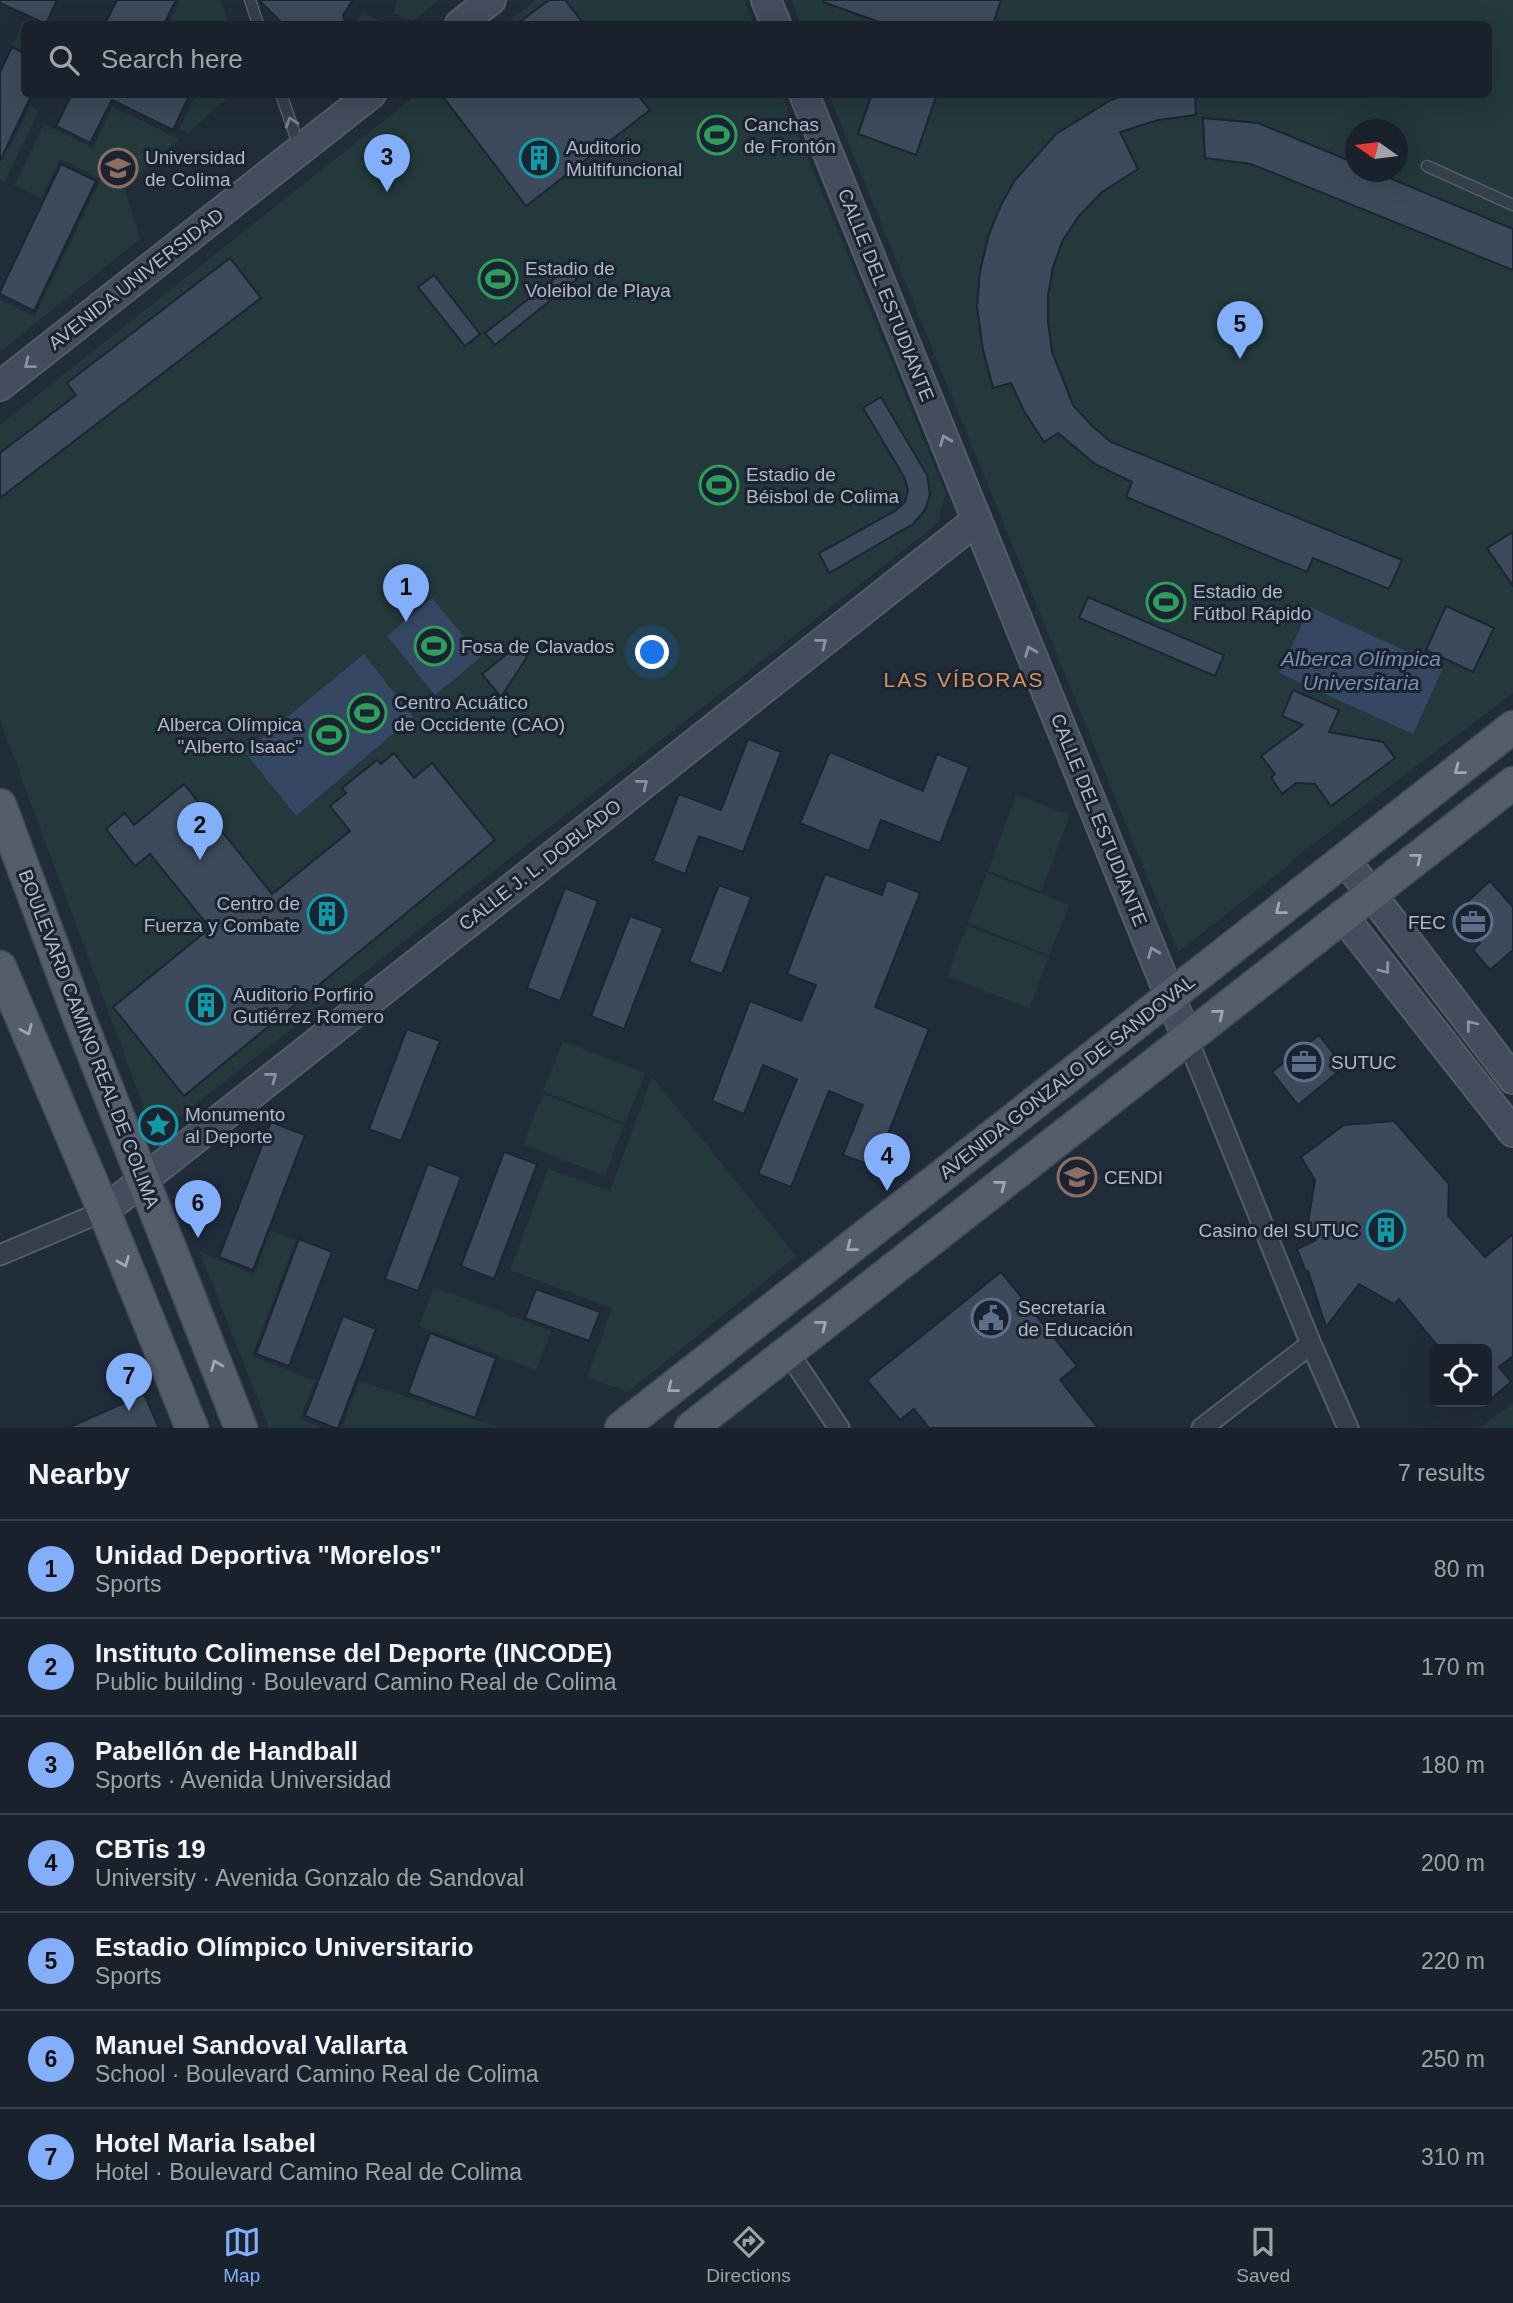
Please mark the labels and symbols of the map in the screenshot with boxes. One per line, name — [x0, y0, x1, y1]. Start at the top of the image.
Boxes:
sports icon: Canchas de Frontón — [696, 114, 738, 156]
place label: Canchas de Frontón — [744, 114, 836, 157]
one-way arrow — [284, 117, 299, 129]
north arrow — [1345, 119, 1408, 182]
pin: 3 — [364, 134, 410, 192]
building icon: Auditorio Multifuncional — [518, 137, 560, 179]
place label: Auditorio Multifuncional — [566, 137, 682, 180]
school or university icon: Universidad de Colima — [97, 147, 139, 189]
place label: Universidad de Colima — [145, 147, 245, 190]
street label: CALLE DEL ESTUDIANTE — [834, 186, 938, 404]
street label: AVENIDA UNIVERSIDAD — [44, 204, 228, 354]
sports icon: Estadio de Voleibol de Playa — [477, 258, 519, 300]
place label: Estadio de Voleibol de Playa — [525, 258, 671, 301]
pin: 5 — [1217, 301, 1263, 359]
one-way arrow — [24, 356, 37, 368]
one-way arrow — [939, 435, 953, 447]
sports icon: Estadio de Béisbol de Colima — [698, 464, 740, 506]
place label: Estadio de Béisbol de Colima — [746, 464, 900, 507]
pin: 1 — [383, 564, 429, 622]
sports icon: Estadio de Fútbol Rápido — [1145, 581, 1187, 623]
place label: Estadio de Fútbol Rápido — [1193, 581, 1311, 624]
sports icon: Fosa de Clavados — [413, 625, 455, 667]
your location — [635, 635, 669, 669]
place label: Fosa de Clavados — [461, 636, 614, 657]
one-way arrow — [814, 639, 826, 652]
one-way arrow — [1025, 645, 1039, 657]
water label: Alberca Olímpica Universitaria — [1279, 647, 1441, 694]
district label: LAS VÍBORAS — [884, 668, 1044, 691]
sports icon: Centro Acuático de Occidente (CAO) — [346, 692, 388, 734]
place label: Centro Acuático de Occidente (CAO) — [394, 692, 565, 735]
street label: CALLE DEL ESTUDIANTE — [1047, 711, 1151, 929]
place label: Alberca Olímpica "Alberto Isaac" — [157, 714, 302, 757]
sports icon: Alberca Olímpica "Alberto Isaac" — [308, 714, 350, 756]
one-way arrow — [1455, 761, 1467, 774]
one-way arrow — [635, 780, 648, 793]
street label: CALLE J. L. DOBLADO — [455, 795, 625, 935]
pin: 2 — [177, 802, 223, 860]
one-way arrow — [1409, 854, 1421, 867]
street label: BOULEVARD CAMINO REAL DE COLIMA — [14, 867, 164, 1212]
place label: Centro de Fuerza y Combate — [144, 893, 300, 936]
building icon: Centro de Fuerza y Combate — [306, 893, 348, 935]
office icon: FEC — [1452, 901, 1494, 943]
one-way arrow — [1276, 902, 1289, 914]
place label: FEC — [1408, 912, 1446, 933]
one-way arrow — [1147, 947, 1161, 959]
one-way arrow — [1376, 961, 1389, 973]
street label: AVENIDA GONZALO DE SANDOVAL — [935, 971, 1199, 1183]
building icon: Auditorio Porfirio Gutiérrez Romero — [185, 984, 227, 1026]
place label: Auditorio Porfirio Gutiérrez Romero — [233, 984, 384, 1027]
one-way arrow — [1210, 1010, 1223, 1022]
one-way arrow — [1467, 1020, 1480, 1032]
one-way arrow — [18, 1023, 32, 1035]
office icon: SUTUC — [1283, 1041, 1325, 1083]
place label: SUTUC — [1331, 1052, 1396, 1073]
one-way arrow — [265, 1073, 277, 1086]
place icon: Monumento al Deporte — [137, 1104, 179, 1146]
place label: Monumento al Deporte — [185, 1104, 285, 1147]
pin: 4 — [864, 1133, 910, 1191]
school or university icon: CENDI — [1056, 1156, 1098, 1198]
place label: CENDI — [1104, 1167, 1163, 1188]
pin: 6 — [175, 1180, 221, 1238]
one-way arrow — [993, 1180, 1006, 1193]
building icon: Casino del SUTUC — [1365, 1209, 1407, 1251]
place label: Casino del SUTUC — [1199, 1220, 1359, 1241]
one-way arrow — [846, 1239, 859, 1252]
one-way arrow — [116, 1256, 130, 1268]
public building icon: Secretaría de Educación — [970, 1297, 1012, 1339]
place label: Secretaría de Educación — [1018, 1297, 1133, 1340]
one-way arrow — [815, 1321, 827, 1334]
pin: 7 — [106, 1353, 152, 1411]
one-way arrow — [210, 1359, 224, 1371]
one-way arrow — [667, 1380, 680, 1392]

